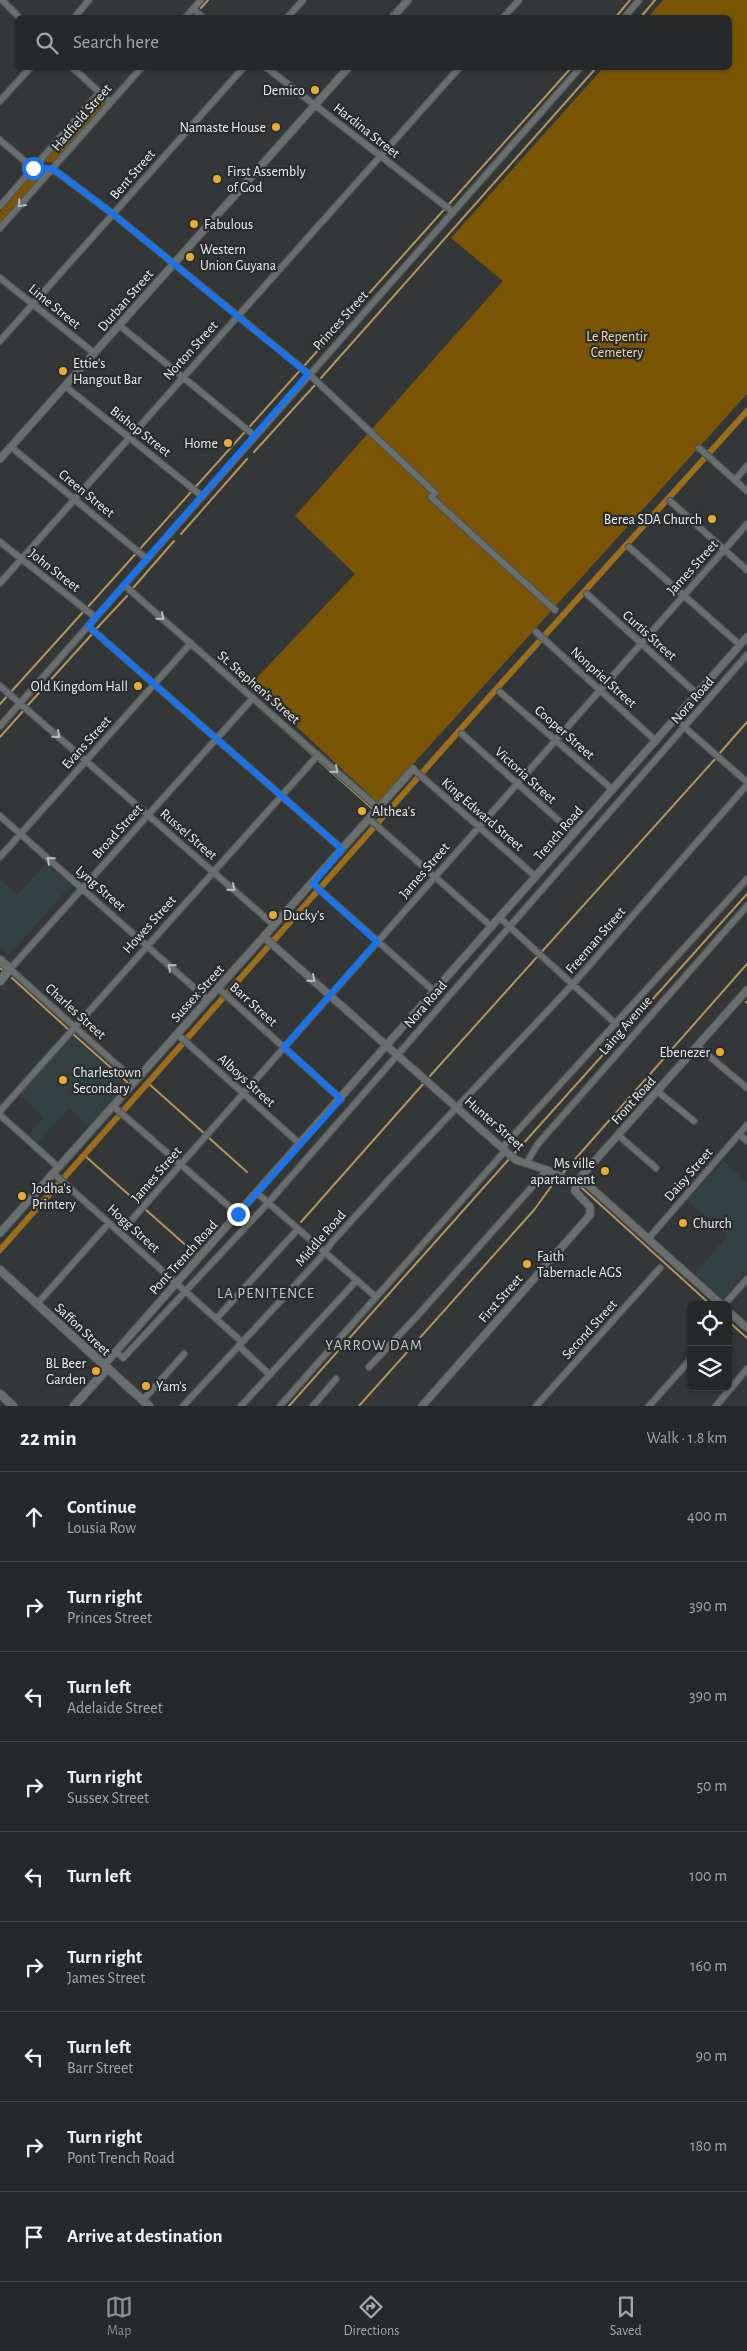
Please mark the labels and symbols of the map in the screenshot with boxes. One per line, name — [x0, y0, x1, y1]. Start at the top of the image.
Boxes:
street label: Hadfield Street — [49, 81, 115, 154]
place label: Demico — [263, 84, 305, 98]
marker: Demico — [309, 84, 321, 96]
street label: Hardina Street — [331, 101, 403, 161]
place label: Namaste House — [180, 121, 266, 135]
marker: Namaste House — [270, 121, 282, 133]
street label: Bent Street — [108, 147, 158, 202]
route start — [22, 157, 45, 180]
place label: First Assembly of God — [227, 165, 306, 195]
marker: First Assembly of God — [211, 173, 223, 185]
one-way arrow — [18, 199, 27, 208]
marker: Fabulous — [188, 218, 200, 230]
place label: Fabulous — [204, 218, 253, 232]
place label: Western Union Guyana — [200, 243, 277, 273]
marker: Western Union Guyana — [184, 251, 196, 263]
street label: Durban Street — [95, 267, 157, 334]
street label: Lime Street — [26, 282, 83, 332]
street label: Princes Street — [311, 288, 371, 353]
street label: Norton Street — [161, 318, 221, 383]
park label: Le Repentir Cemetery — [586, 330, 648, 360]
place label: Ettie's Hangout Bar — [73, 357, 142, 387]
marker: Ettie's Hangout Bar — [57, 365, 69, 377]
street label: Bishop Street — [107, 404, 174, 460]
place label: Home — [184, 437, 218, 451]
marker: Home — [222, 437, 234, 449]
street label: Creen Street — [56, 467, 117, 521]
place label: Berea SDA Church — [604, 513, 702, 527]
marker: Berea SDA Church — [706, 513, 718, 525]
street label: James Street — [665, 537, 721, 598]
street label: John Street — [26, 547, 83, 595]
street label: Curtis Street — [620, 608, 679, 664]
one-way arrow — [155, 611, 164, 620]
street label: Nonpriel Street — [568, 645, 639, 711]
street label: St. Stephen's Street — [215, 649, 302, 727]
street label: Nora Road — [669, 675, 717, 727]
place label: Old Kingdom Hall — [31, 680, 128, 694]
marker: Old Kingdom Hall — [132, 680, 144, 692]
street label: Cooper Street — [532, 703, 597, 763]
street label: Evans Street — [59, 713, 114, 772]
one-way arrow — [51, 729, 60, 738]
street label: Victoria Street — [492, 745, 559, 807]
one-way arrow — [330, 764, 339, 773]
street label: King Edward Street — [439, 775, 526, 854]
street label: Broad Street — [90, 801, 146, 862]
street label: Trench Road — [531, 804, 586, 864]
marker: Althea's — [356, 805, 368, 817]
place label: Althea's — [372, 805, 415, 819]
street label: Russel Street — [157, 806, 220, 863]
street label: James Street — [397, 840, 453, 901]
one-way arrow — [46, 856, 55, 865]
street label: Lyng Street — [73, 864, 128, 914]
one-way arrow — [226, 882, 235, 891]
street label: Howes Street — [120, 893, 179, 956]
street label: Freeman Street — [563, 904, 629, 977]
marker: Ducky's — [267, 909, 279, 921]
place label: Ducky's — [283, 909, 324, 923]
street label: Sussex Street — [168, 962, 227, 1025]
one-way arrow — [168, 964, 177, 973]
one-way arrow — [307, 973, 316, 982]
street label: Nora Road — [402, 979, 450, 1031]
street label: Barr Street — [227, 980, 280, 1030]
street label: Charles Street — [42, 981, 109, 1043]
street label: Laing Avenue — [597, 994, 655, 1058]
place label: Ebenezer — [659, 1046, 710, 1060]
marker: Ebenezer — [714, 1046, 726, 1058]
street label: Alboys Street — [215, 1051, 278, 1110]
place label: Charlestown Secondary — [73, 1066, 141, 1096]
marker: Charlestown Secondary — [57, 1074, 69, 1086]
street label: Front Road — [609, 1074, 659, 1127]
street label: Hunter Street — [462, 1094, 527, 1154]
street label: James Street — [129, 1144, 185, 1205]
street label: Daisy Street — [662, 1145, 716, 1204]
place label: Ms ville apartament — [530, 1157, 596, 1187]
marker: Ms ville apartament — [599, 1165, 611, 1177]
place label: Jodha's Printery — [32, 1182, 76, 1212]
marker: Jodha's Printery — [16, 1190, 28, 1202]
street label: Hogg Street — [104, 1202, 163, 1256]
route end — [227, 1203, 250, 1226]
street label: Middle Road — [293, 1208, 349, 1269]
marker: Church — [677, 1217, 689, 1229]
place label: Church — [693, 1217, 732, 1231]
street label: Pont Trench Road — [147, 1218, 221, 1297]
place label: Faith Tabernacle AGS — [537, 1250, 622, 1280]
marker: Faith Tabernacle AGS — [521, 1258, 533, 1270]
street label: First Street — [476, 1271, 526, 1325]
district label: LA PENITENCE — [217, 1286, 315, 1301]
street label: Second Street — [560, 1297, 620, 1362]
street label: Saffon Street — [52, 1301, 113, 1359]
district label: YARROW DAM — [325, 1338, 423, 1353]
place label: BL Beer Garden — [46, 1357, 86, 1387]
marker: BL Beer Garden — [90, 1365, 102, 1377]
marker: Yam's — [140, 1380, 152, 1392]
place label: Yam's — [156, 1380, 187, 1394]

